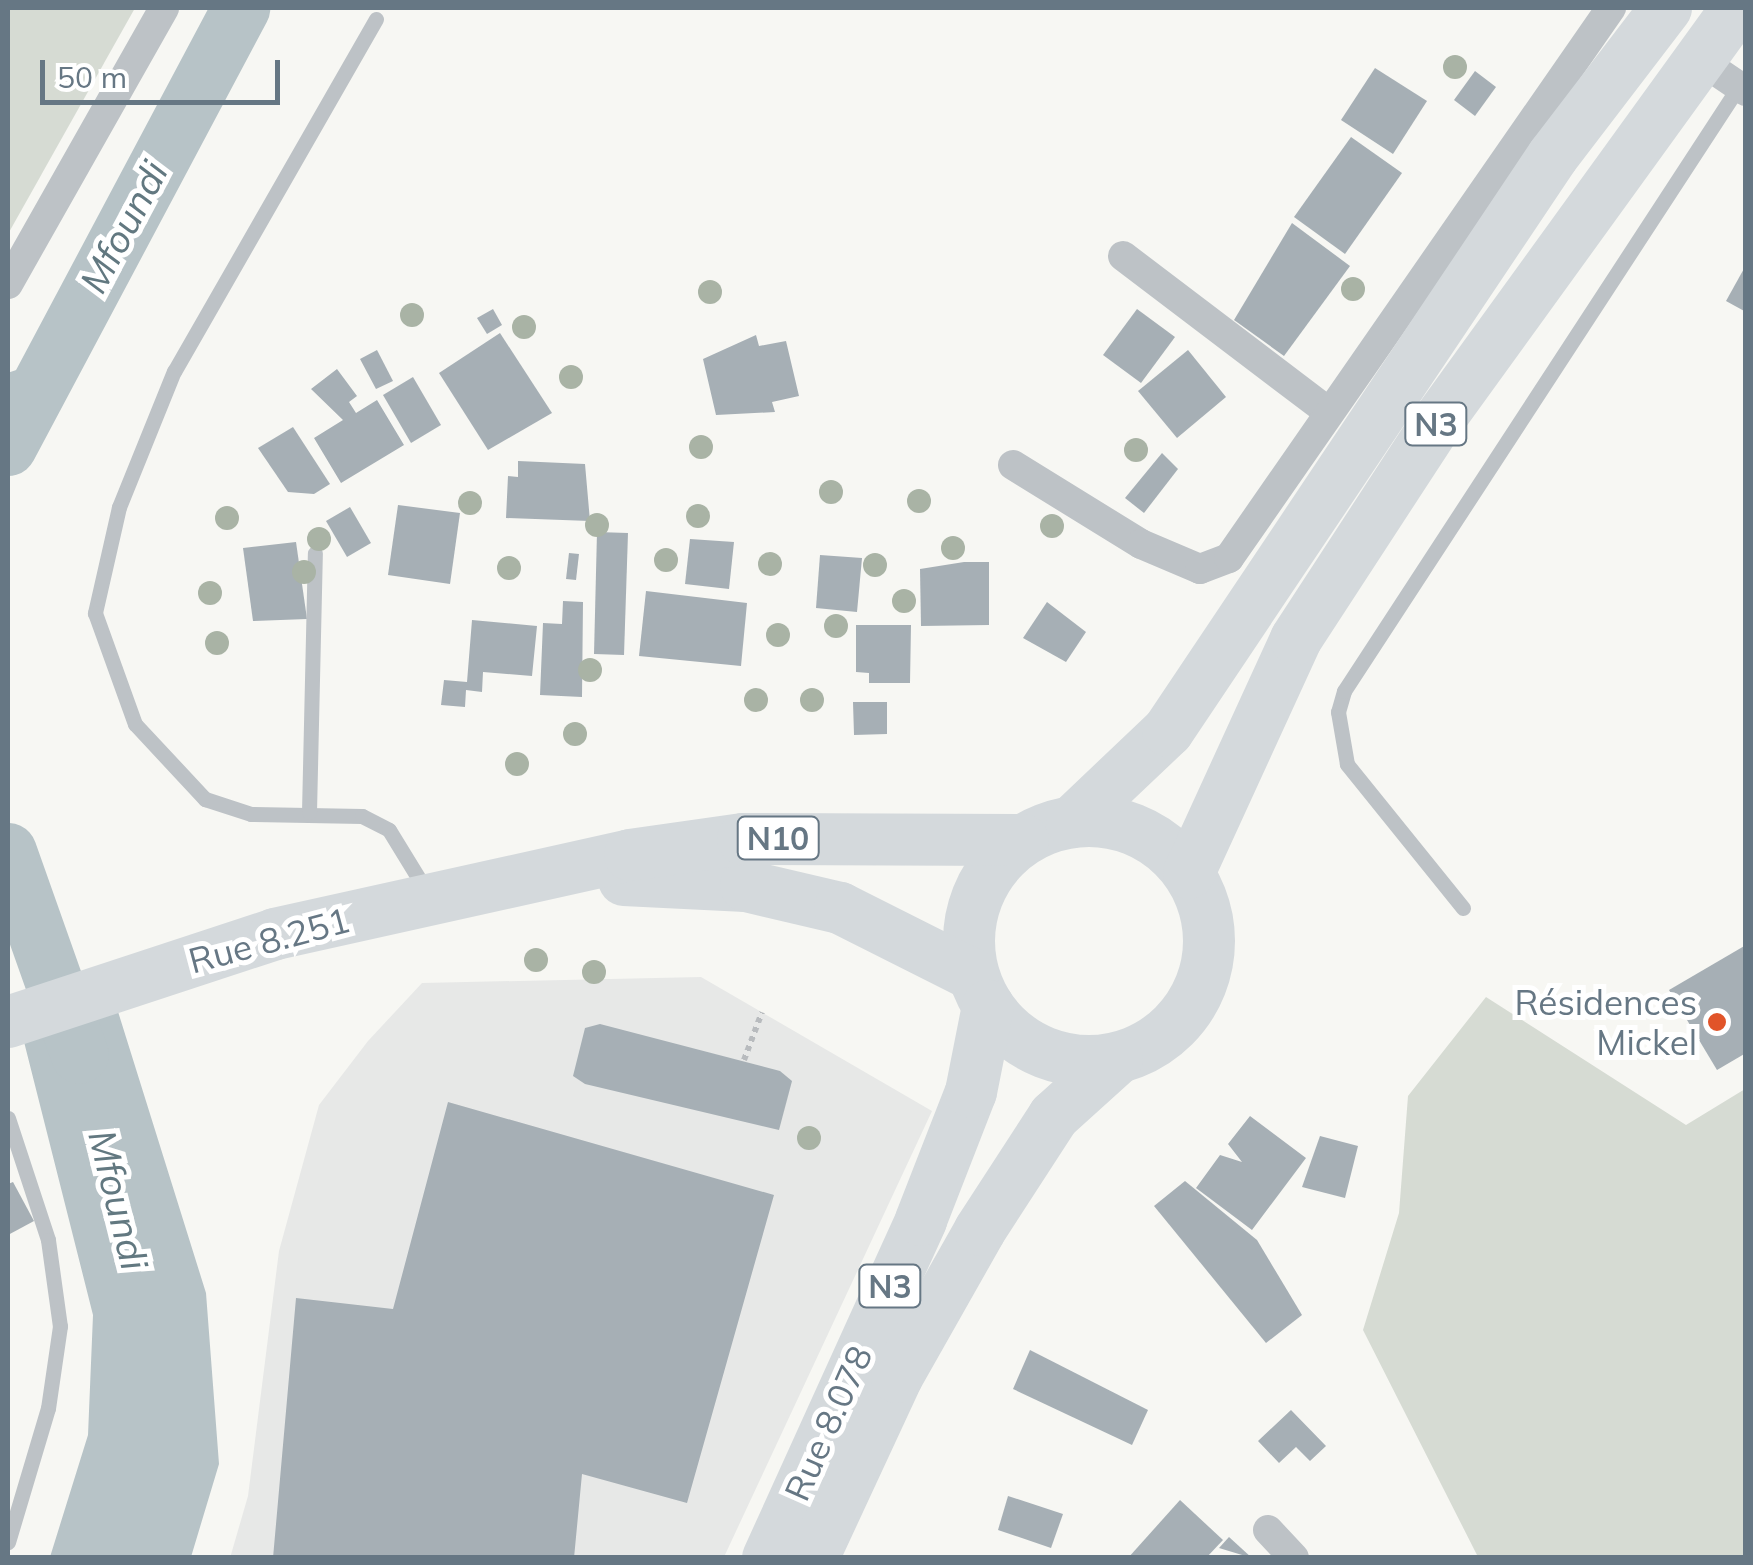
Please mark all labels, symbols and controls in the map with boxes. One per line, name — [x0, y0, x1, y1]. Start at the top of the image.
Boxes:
scale bar — [45, 40, 285, 102]
text: 50 m — [57, 58, 127, 96]
water label: Mfoundi — [70, 153, 178, 301]
road number: N3 — [1404, 397, 1468, 451]
road number: N10 — [736, 811, 820, 865]
street label: Rue 8.251 — [184, 898, 354, 982]
place label: Résidences Mickel — [1515, 981, 1697, 1063]
marker: Résidences Mickel — [1706, 1011, 1728, 1033]
water label: Mfoundi — [79, 1125, 157, 1275]
road number: N3 — [858, 1259, 922, 1313]
street label: Rue 8.078 — [775, 1339, 881, 1507]

